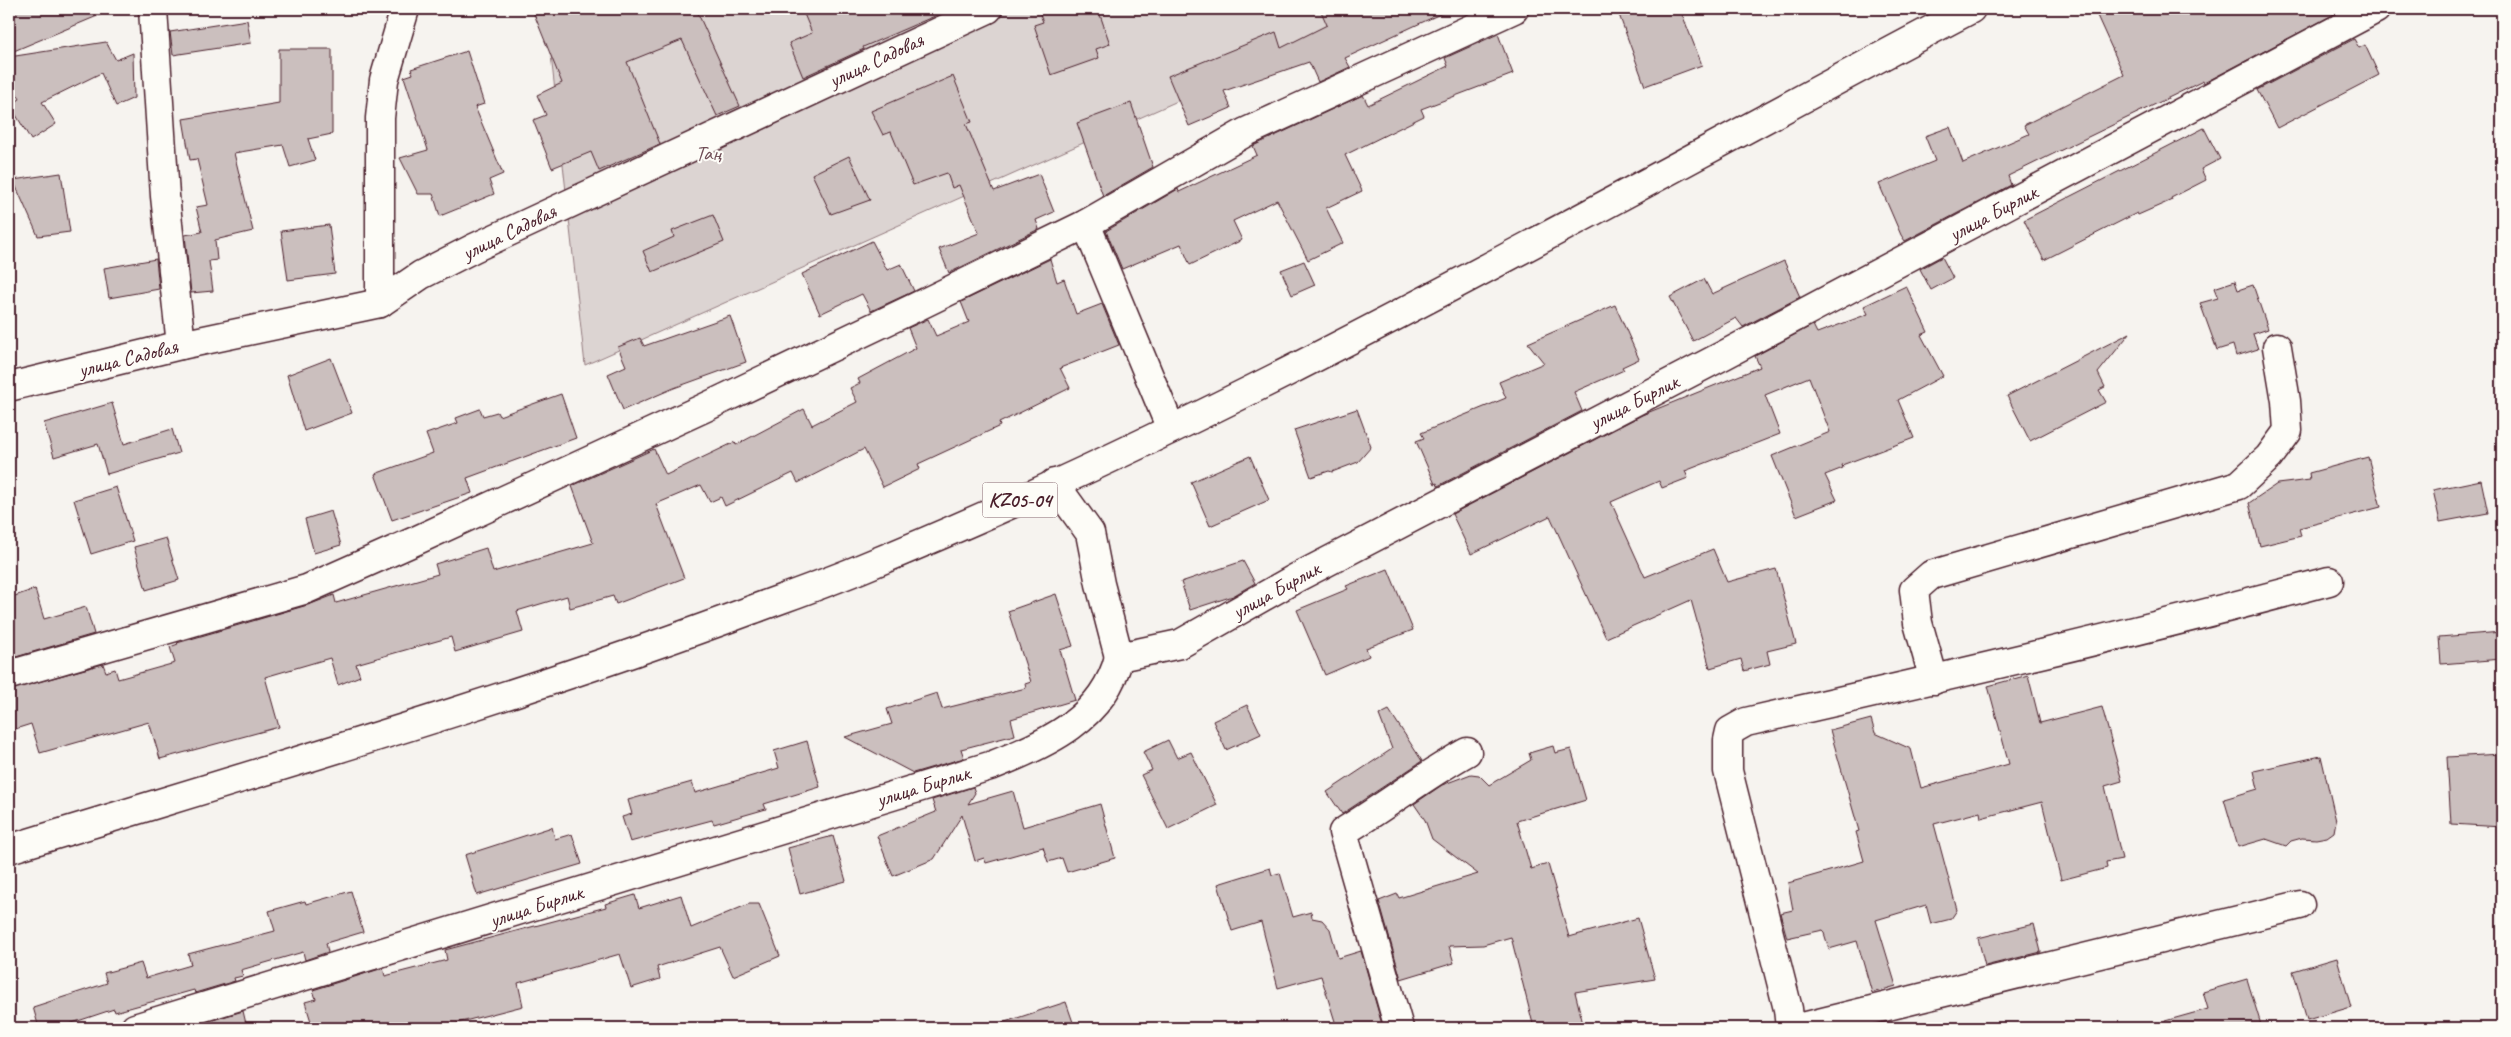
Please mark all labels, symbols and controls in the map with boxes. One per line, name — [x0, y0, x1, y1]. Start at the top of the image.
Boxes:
street label: улица Садовая — [823, 26, 929, 94]
park label: Таң — [695, 140, 722, 166]
street label: улица Бирлик — [1943, 178, 2044, 248]
street label: улица Садовая — [456, 197, 562, 267]
street label: улица Садовая — [74, 333, 182, 383]
street label: улица Бирлик — [1583, 368, 1685, 436]
road number: KZ05-04 — [982, 482, 1058, 518]
street label: улица Бирлик — [1226, 554, 1326, 626]
street label: улица Бирлик — [871, 759, 975, 813]
street label: улица Бирлик — [484, 878, 588, 934]

